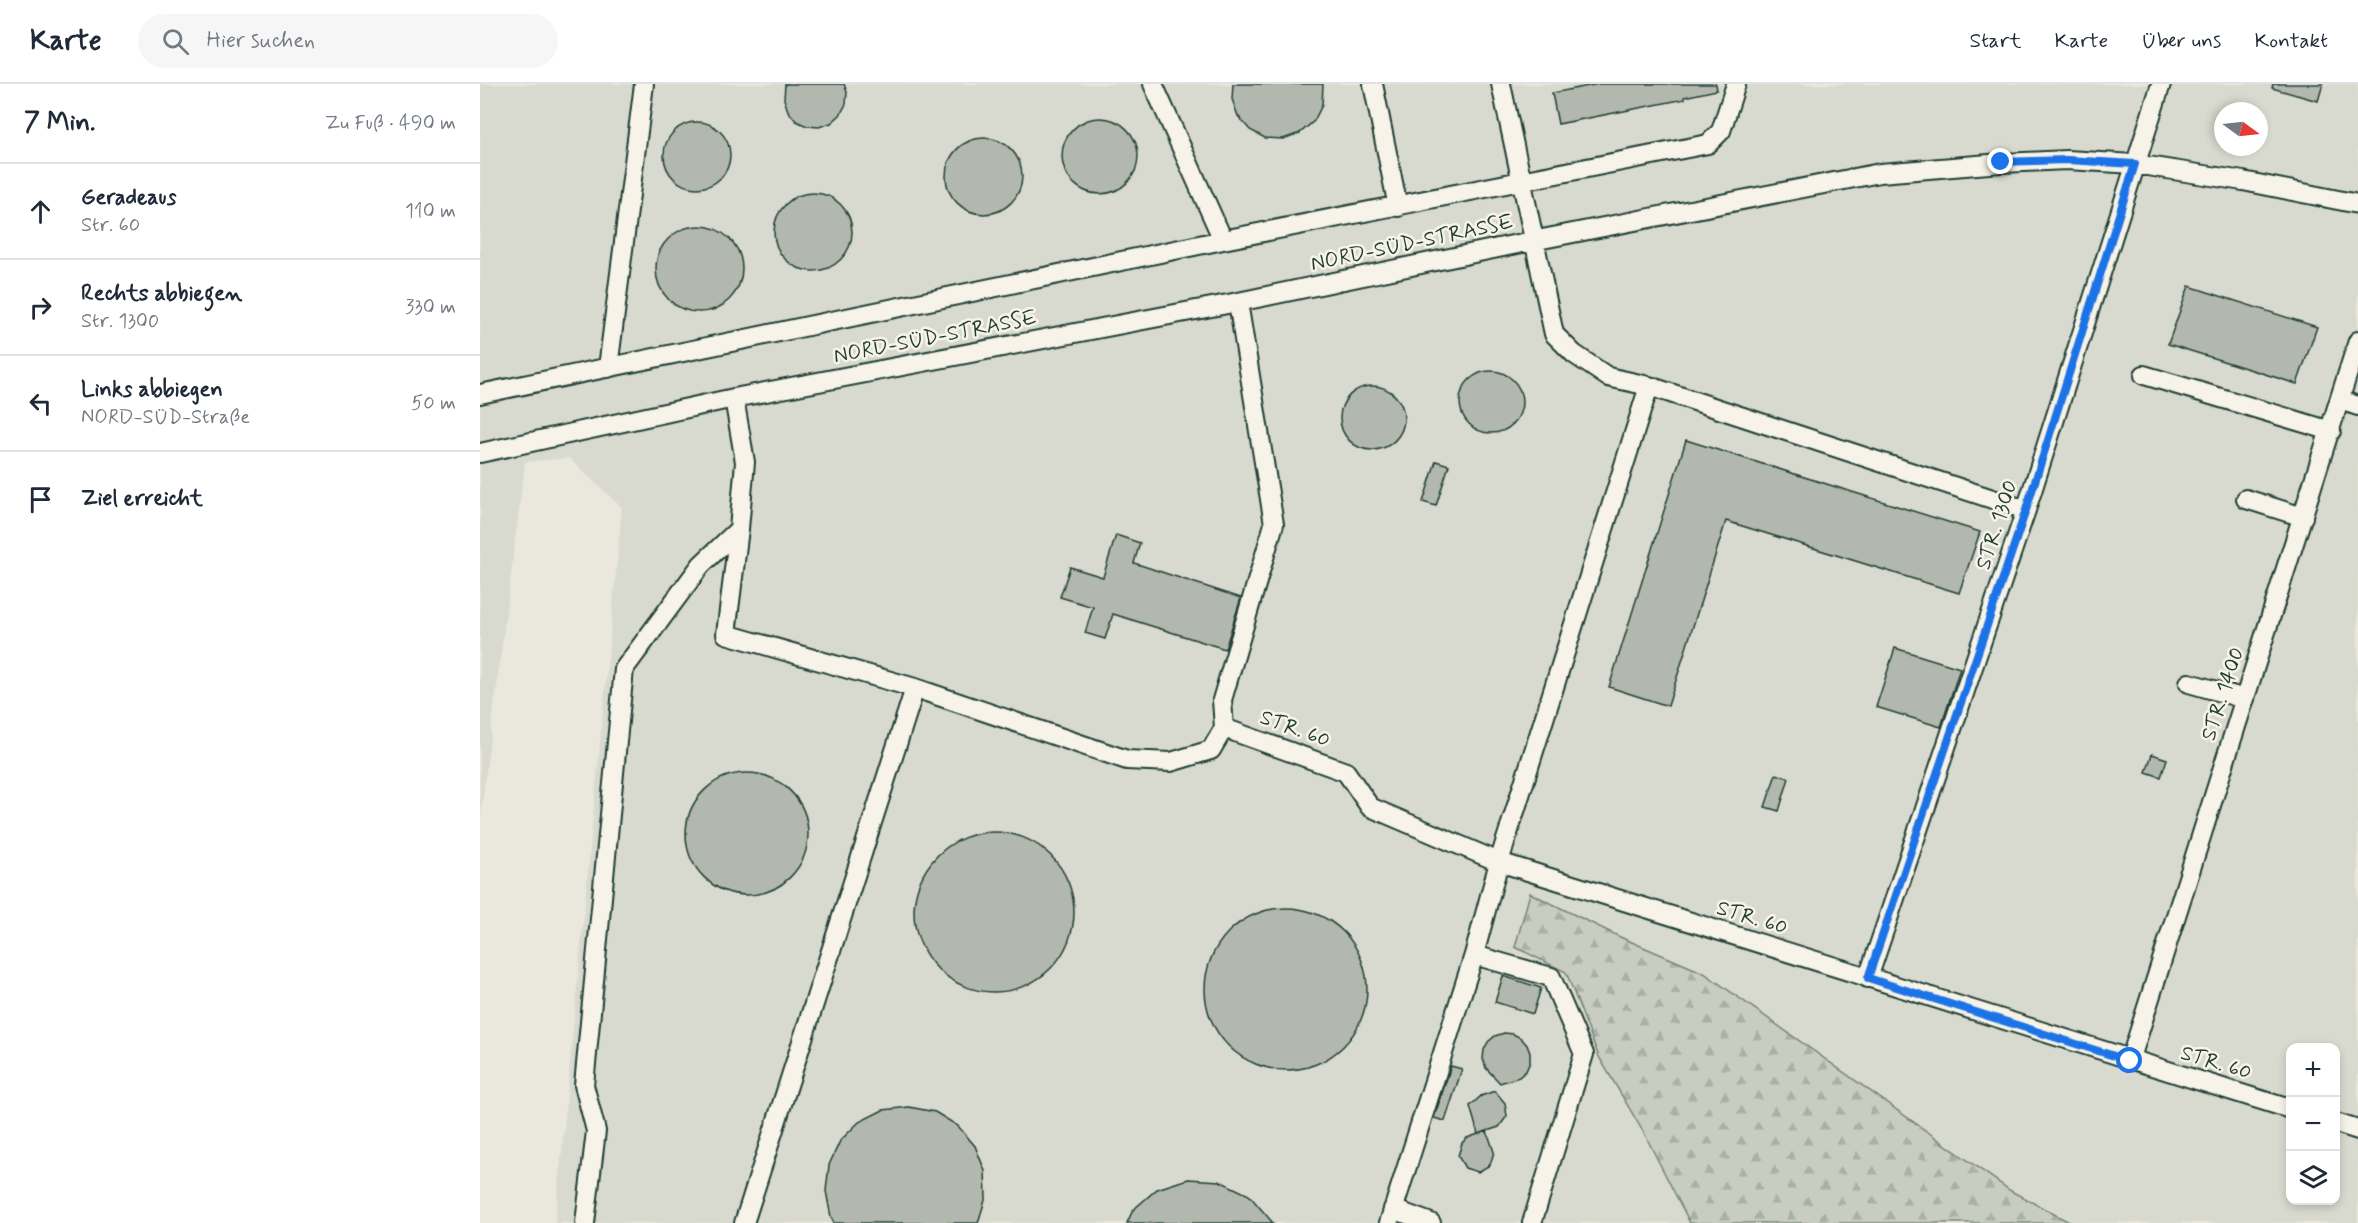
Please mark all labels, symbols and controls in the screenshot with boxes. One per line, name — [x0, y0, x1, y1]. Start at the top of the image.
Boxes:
search box — [138, 14, 558, 68]
text: Karte — [30, 23, 102, 60]
icon: search — [159, 25, 192, 58]
text: Hier suchen — [207, 27, 315, 55]
text: Start — [1970, 27, 2022, 55]
text: Karte — [2055, 27, 2108, 55]
text: Über uns — [2141, 27, 2221, 55]
text: Kontakt — [2254, 27, 2328, 55]
north arrow — [2214, 102, 2268, 156]
text: 7 Min. — [24, 106, 96, 140]
text: Zu Fuß · 490 m — [325, 110, 456, 137]
route end — [1987, 148, 2013, 174]
text: Geradeaus — [81, 184, 176, 212]
icon: ahead — [24, 195, 57, 228]
text: 110 m — [405, 198, 456, 225]
street label: NORD-SÜD-STRASSE — [1308, 208, 1516, 278]
text: Str. 60 — [81, 212, 140, 239]
text: Rechts abbiegen — [81, 280, 242, 308]
icon: right — [24, 291, 57, 324]
text: 330 m — [405, 294, 456, 321]
street label: NORD-SÜD-STRASSE — [831, 304, 1039, 370]
text: Str. 1300 — [81, 308, 159, 335]
text: Links abbiegen — [81, 376, 223, 404]
icon: left — [24, 387, 57, 420]
text: 50 m — [411, 390, 456, 417]
text: NORD-SÜD-Straße — [81, 404, 250, 431]
street label: STR. 1300 — [1969, 477, 2025, 573]
icon: arrive — [24, 483, 57, 516]
text: Ziel erreicht — [81, 485, 203, 513]
street label: STR. 1400 — [2195, 644, 2251, 744]
street label: STR. 60 — [1256, 703, 1334, 755]
street label: STR. 60 — [1713, 894, 1791, 942]
street label: STR. 60 — [2177, 1039, 2255, 1087]
map controls — [2286, 1043, 2340, 1205]
button: + — [2286, 1043, 2340, 1097]
route start — [2116, 1047, 2142, 1073]
button: − — [2286, 1097, 2340, 1151]
button: layers — [2286, 1151, 2340, 1205]

